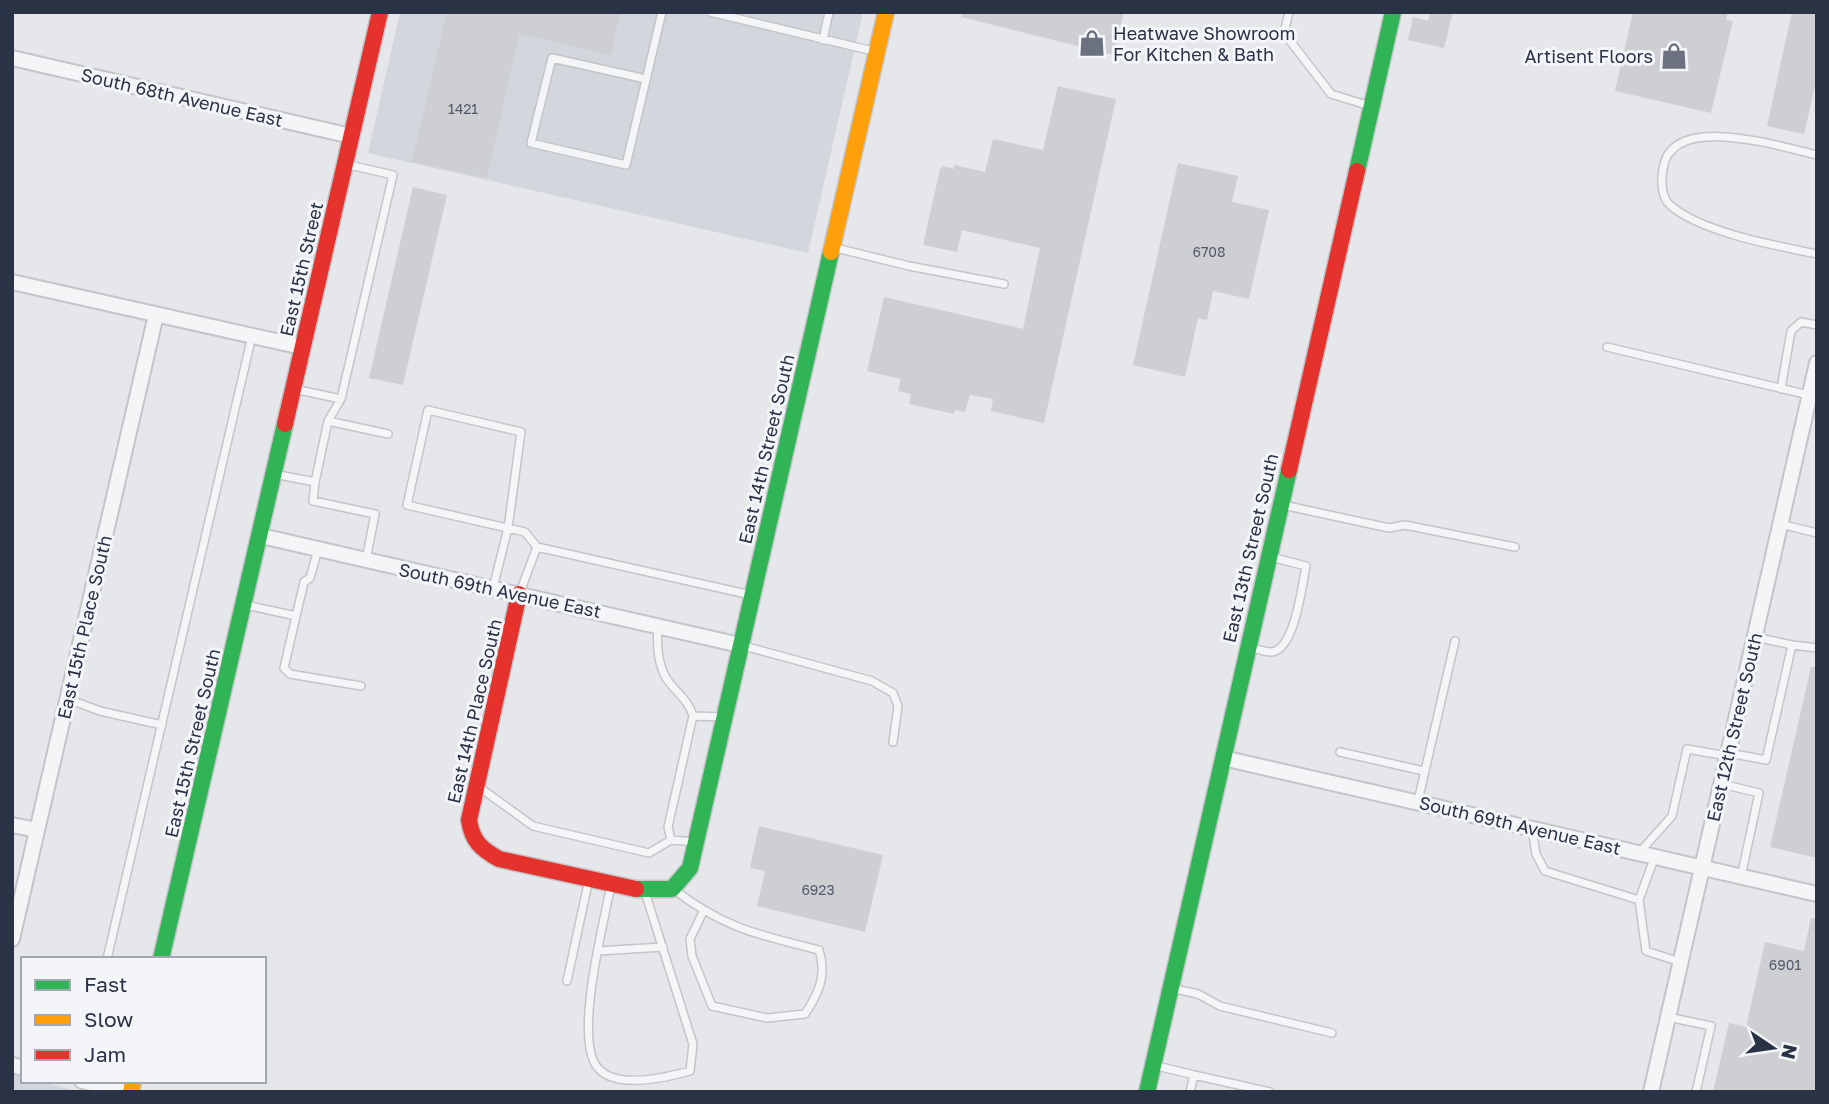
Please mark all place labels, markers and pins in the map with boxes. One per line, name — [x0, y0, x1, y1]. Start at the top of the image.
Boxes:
place label: Heatwave Showroom For Kitchen & Bath — [1113, 22, 1295, 65]
shop icon: Heatwave Showroom For Kitchen & Bath — [1077, 28, 1107, 58]
shop icon: Artisent Floors — [1659, 41, 1689, 71]
place label: Artisent Floors — [1525, 45, 1653, 67]

